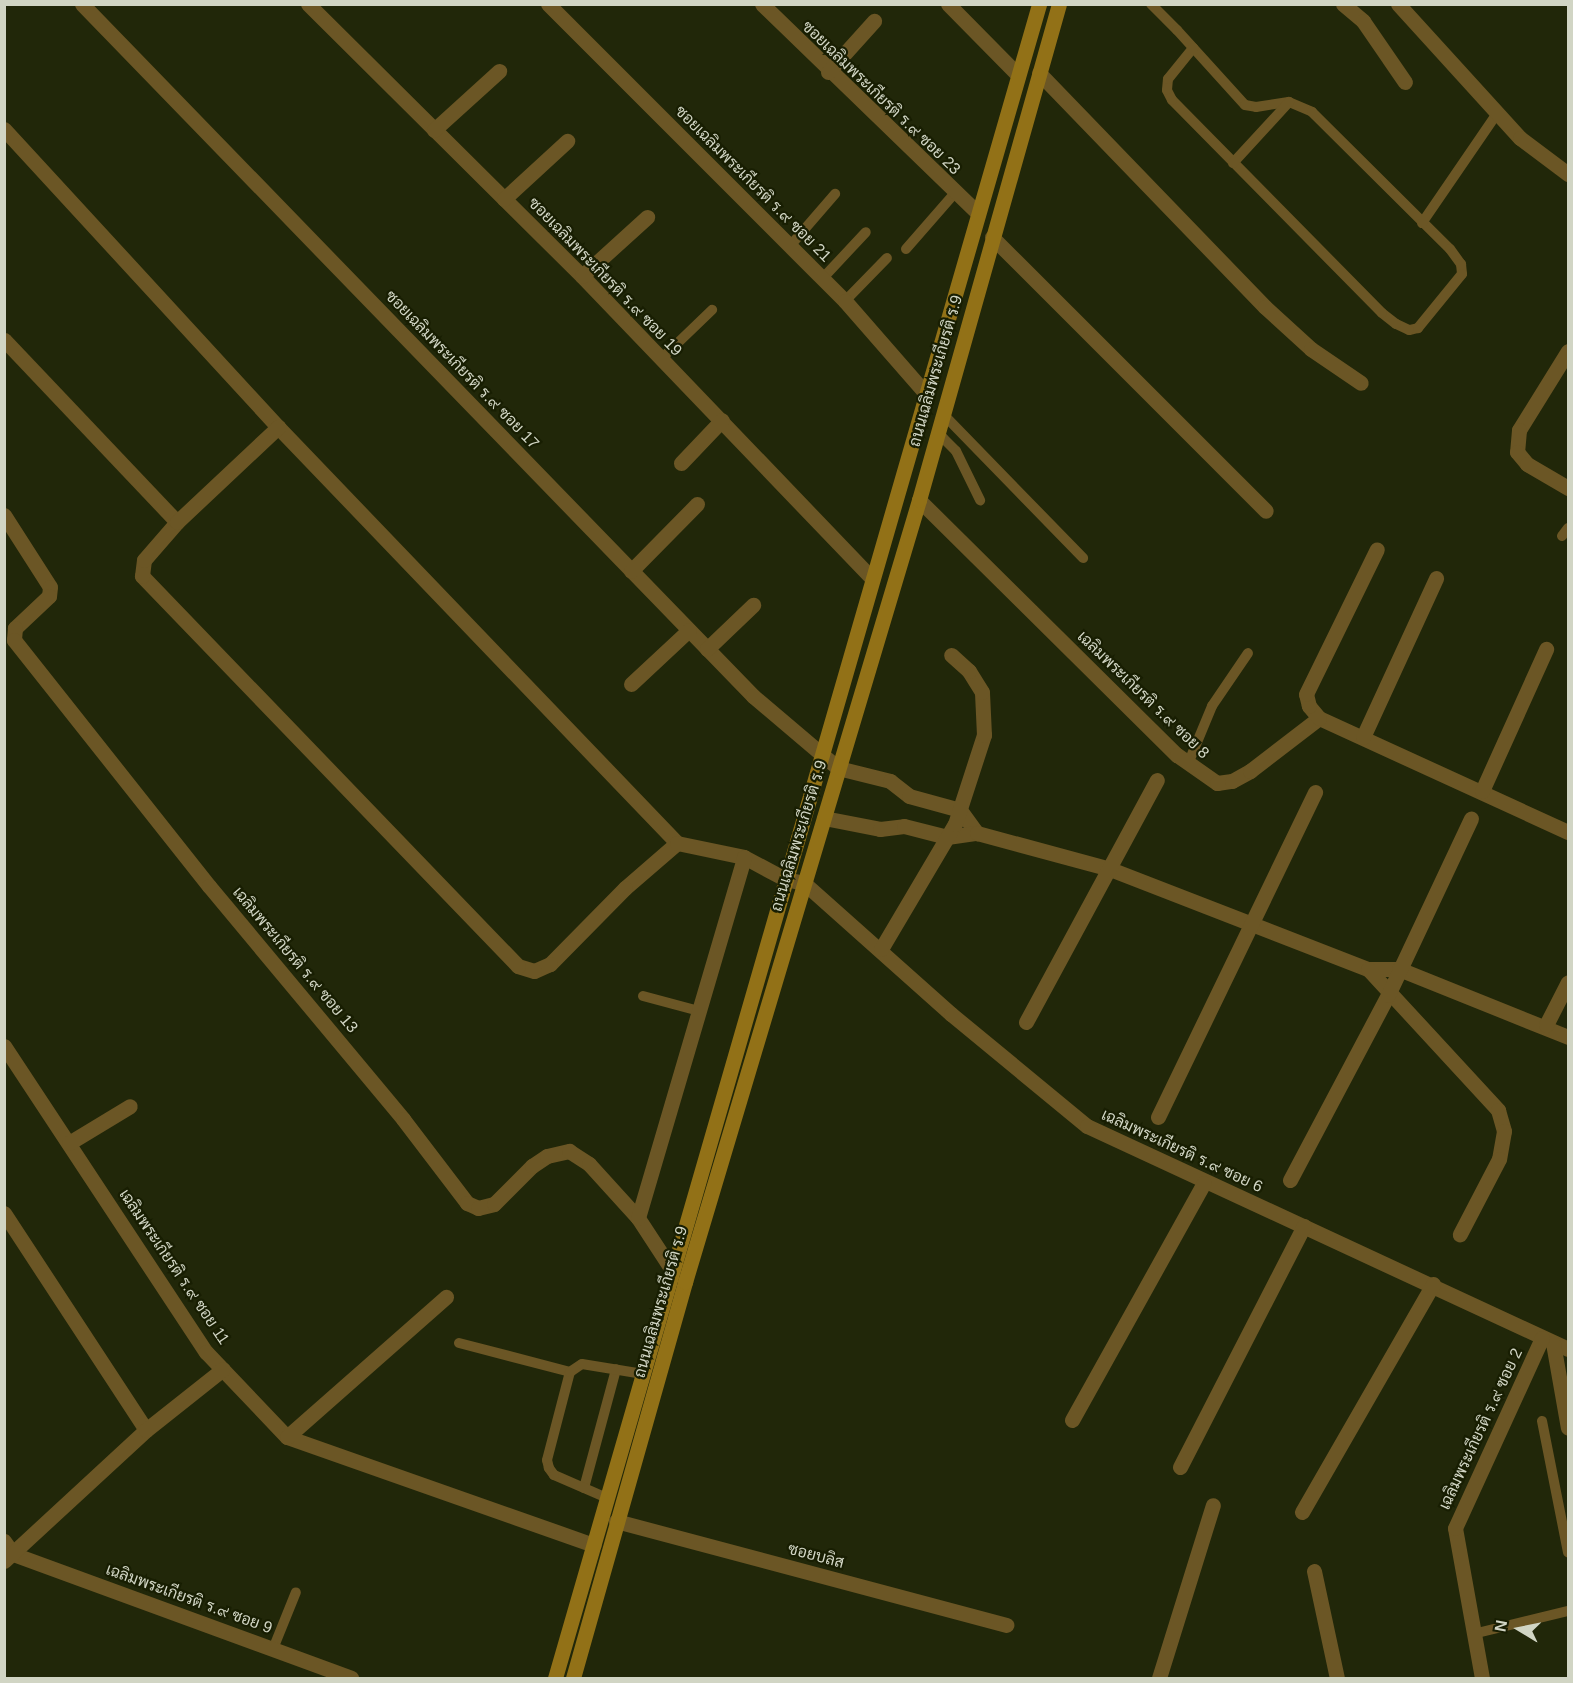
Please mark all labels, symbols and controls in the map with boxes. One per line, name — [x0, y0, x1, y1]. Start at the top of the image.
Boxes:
street label: ซอยเฉลิมพระเกียรติ ร.๙ ซอย 23 — [798, 17, 964, 179]
street label: ซอยเฉลิมพระเกียรติ ร.๙ ซอย 21 — [671, 102, 835, 266]
street label: ซอยเฉลิมพระเกียรติ ร.๙ ซอย 19 — [524, 194, 686, 360]
street label: ซอยเฉลิมพระเกียรติ ร.๙ ซอย 17 — [381, 287, 543, 453]
street label: ถนนเฉลิมพระเกียรติ ร.9 — [905, 293, 967, 449]
street label: เฉลิมพระเกียรติ ร.๙ ซอย 8 — [1073, 627, 1213, 763]
street label: ถนนเฉลิมพระเกียรติ ร.9 — [767, 758, 831, 914]
street label: เฉลิมพระเกียรติ ร.๙ ซอย 13 — [228, 883, 362, 1037]
street label: เฉลิมพระเกียรติ ร.๙ ซอย 6 — [1098, 1105, 1266, 1197]
street label: เฉลิมพระเกียรติ ร.๙ ซอย 11 — [115, 1186, 233, 1348]
street label: ถนนเฉลิมพระเกียรติ ร.9 — [630, 1224, 692, 1380]
street label: เฉลิมพระเกียรติ ร.๙ ซอย 2 — [1435, 1345, 1527, 1513]
street label: ซอยบลิส — [786, 1539, 846, 1573]
street label: เฉลิมพระเกียรติ ร.๙ ซอย 9 — [103, 1560, 275, 1638]
north arrow — [1489, 1599, 1549, 1659]
text: N — [1491, 1619, 1510, 1633]

